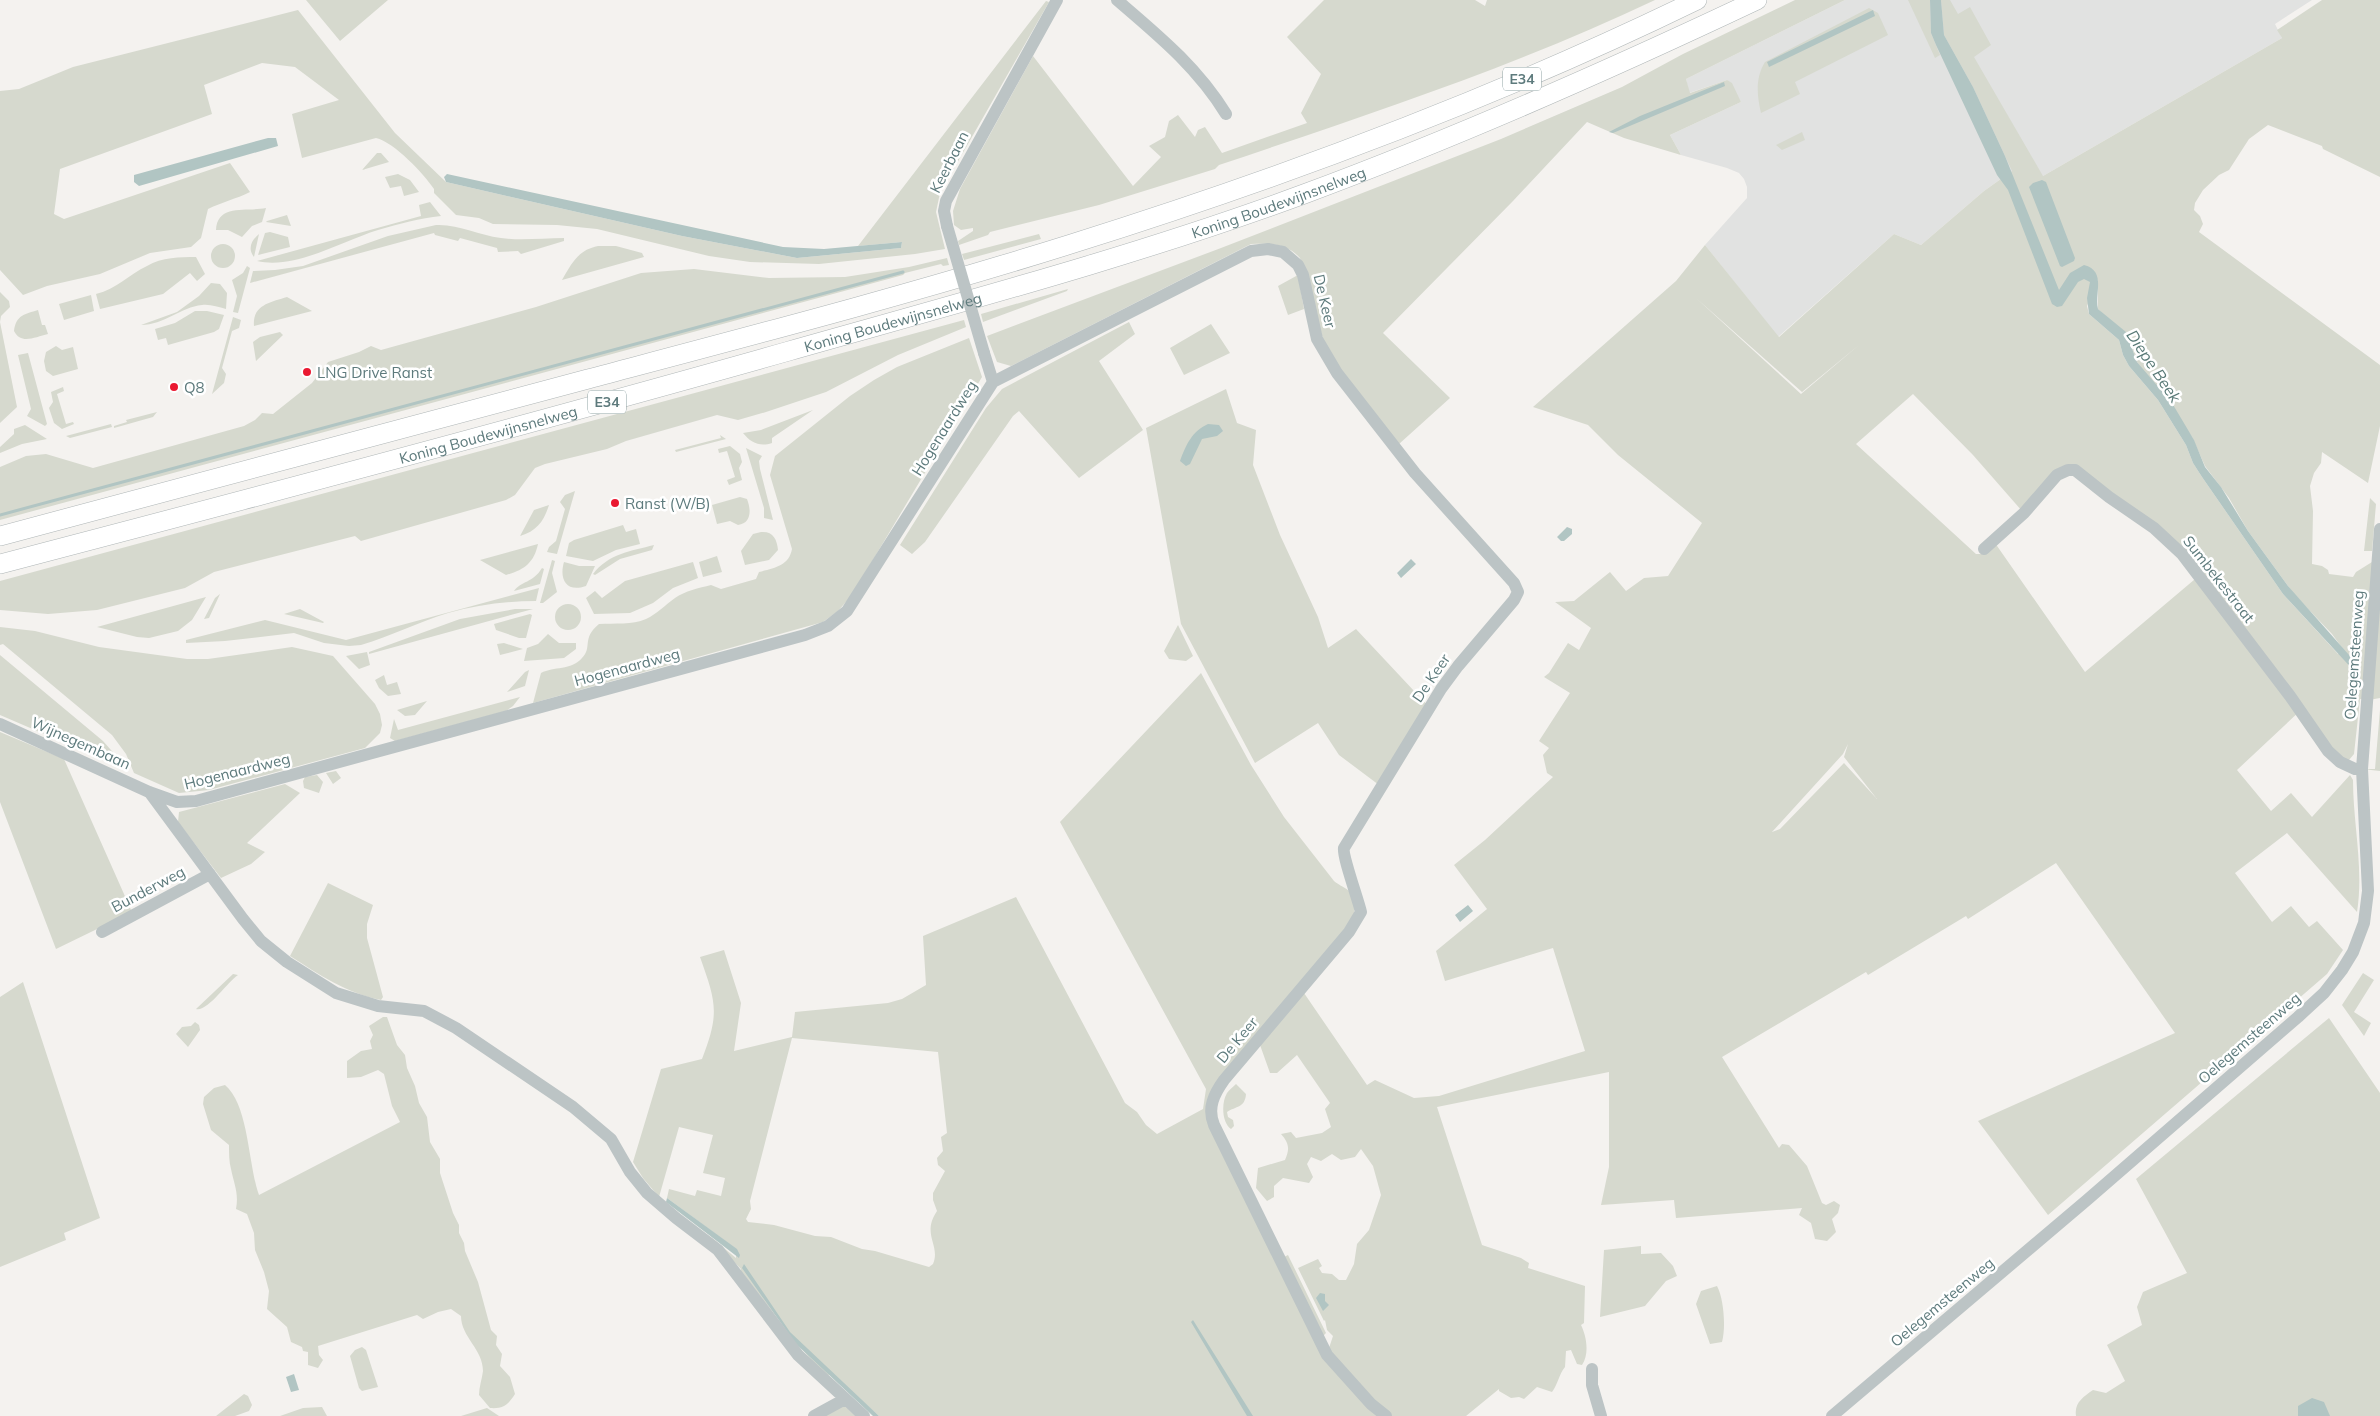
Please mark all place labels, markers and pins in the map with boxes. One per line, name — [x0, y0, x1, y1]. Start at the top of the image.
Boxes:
place label: LNG Drive Ranst — [317, 363, 432, 382]
marker: LNG Drive Ranst — [301, 366, 313, 378]
place label: Q8 — [184, 378, 205, 397]
marker: Q8 — [168, 381, 180, 393]
place label: Ranst (W/B) — [625, 494, 711, 513]
marker: Ranst (W/B) — [609, 497, 621, 509]

